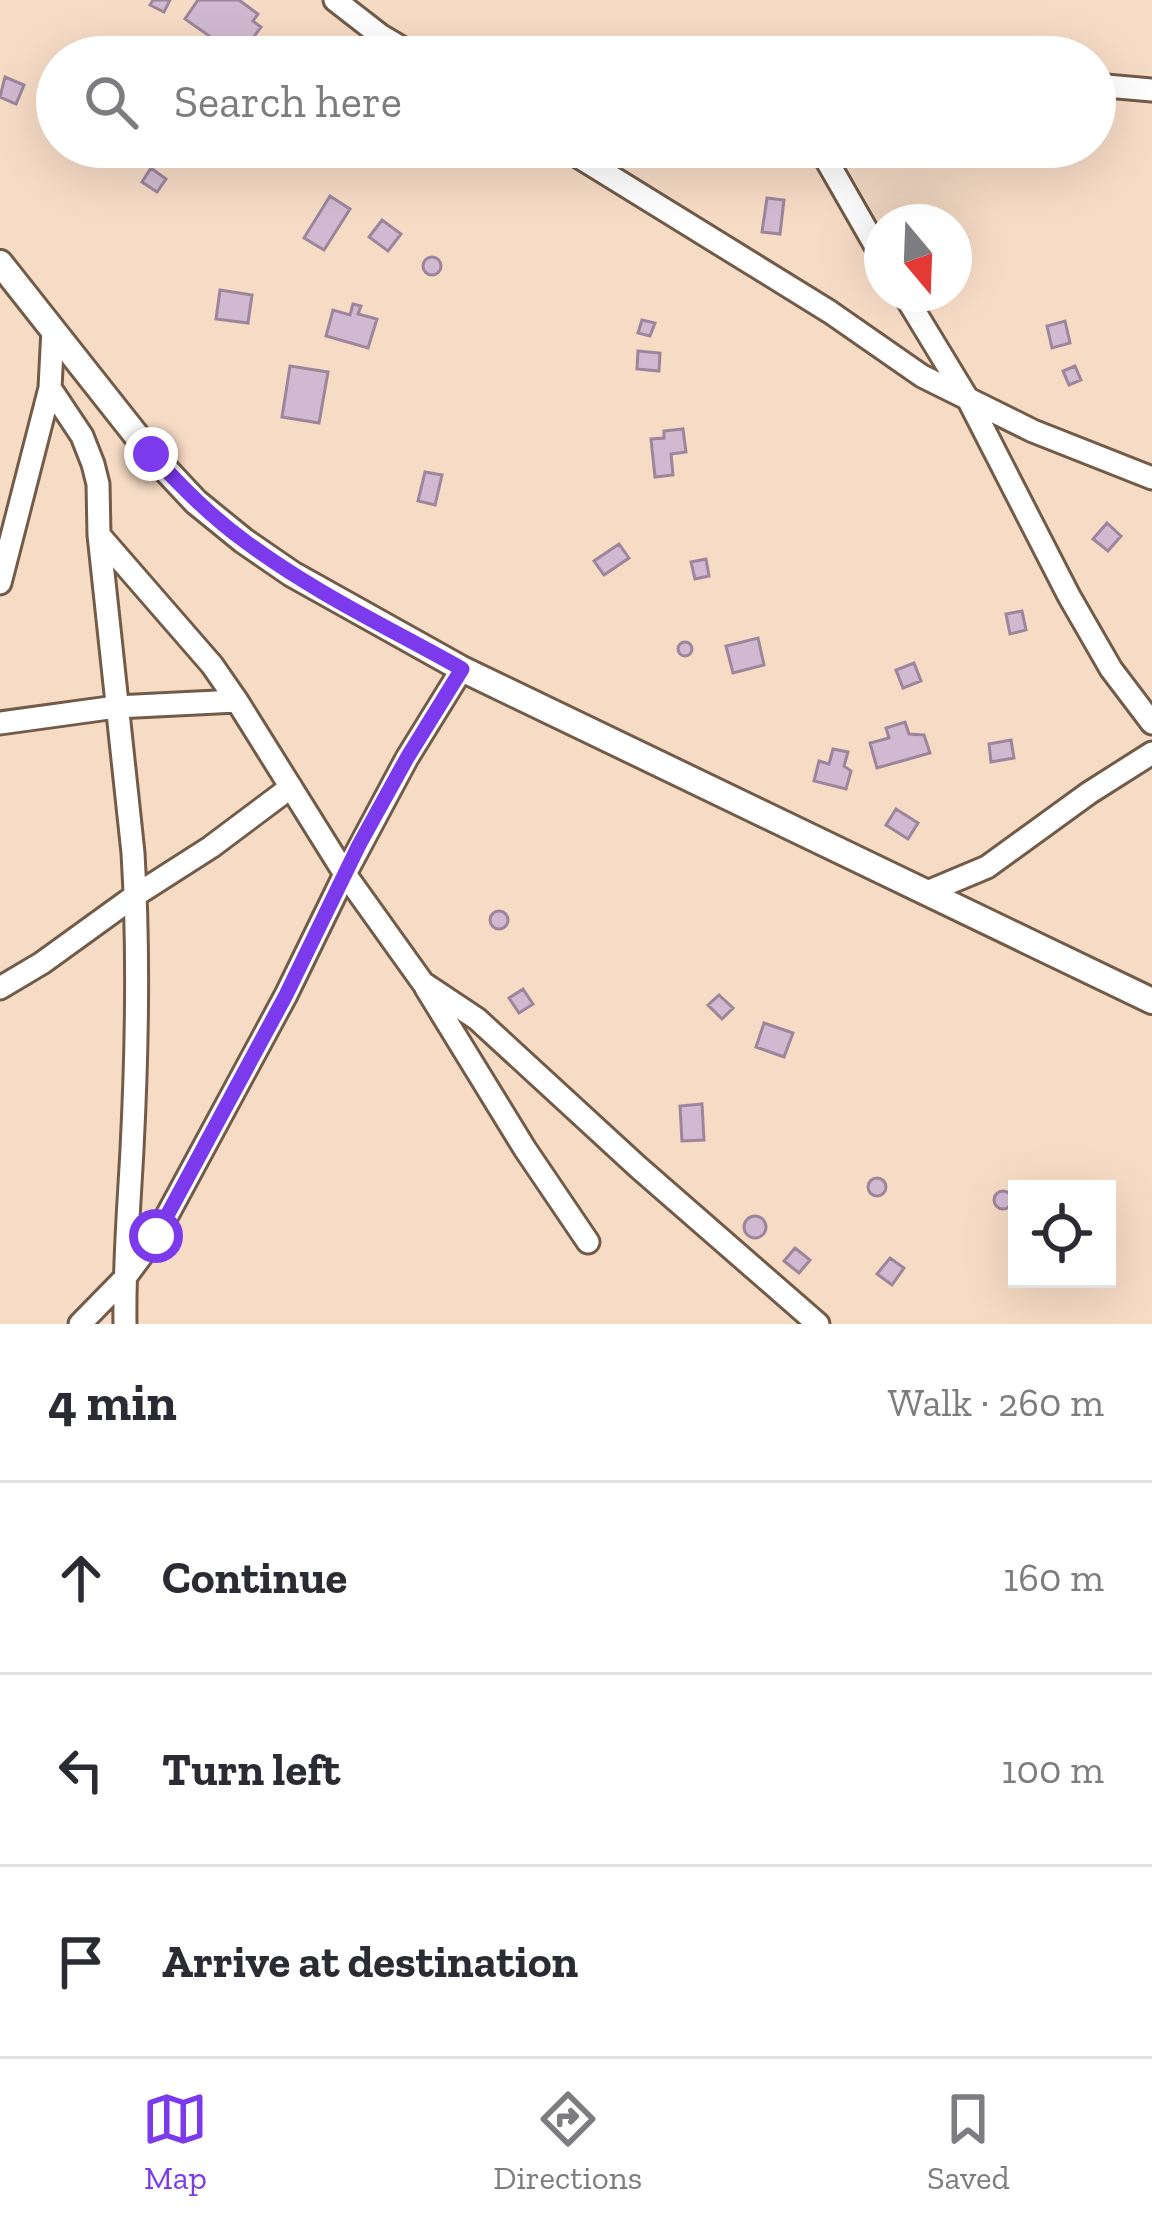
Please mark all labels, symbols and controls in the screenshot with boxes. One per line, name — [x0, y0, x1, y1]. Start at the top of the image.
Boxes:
search box — [36, 36, 1116, 168]
icon: search — [78, 69, 144, 135]
text: Search here — [174, 75, 402, 129]
north arrow — [864, 204, 972, 312]
route end — [124, 427, 178, 481]
map controls — [1008, 1180, 1116, 1288]
button: locate — [1008, 1180, 1116, 1288]
route start — [129, 1209, 183, 1263]
text: 4 min — [48, 1372, 177, 1433]
text: Walk · 260 m — [888, 1379, 1104, 1426]
icon: ahead — [48, 1545, 114, 1611]
text: Continue — [162, 1551, 347, 1605]
text: 160 m — [1003, 1554, 1104, 1601]
icon: left — [48, 1737, 114, 1803]
text: Turn left — [162, 1743, 340, 1797]
text: 100 m — [1002, 1746, 1104, 1793]
icon: arrive — [48, 1929, 114, 1995]
text: Arrive at destination — [162, 1935, 578, 1989]
tab: Map — [142, 2086, 208, 2197]
tab: Directions — [493, 2086, 642, 2197]
tab: Saved — [927, 2086, 1010, 2197]

